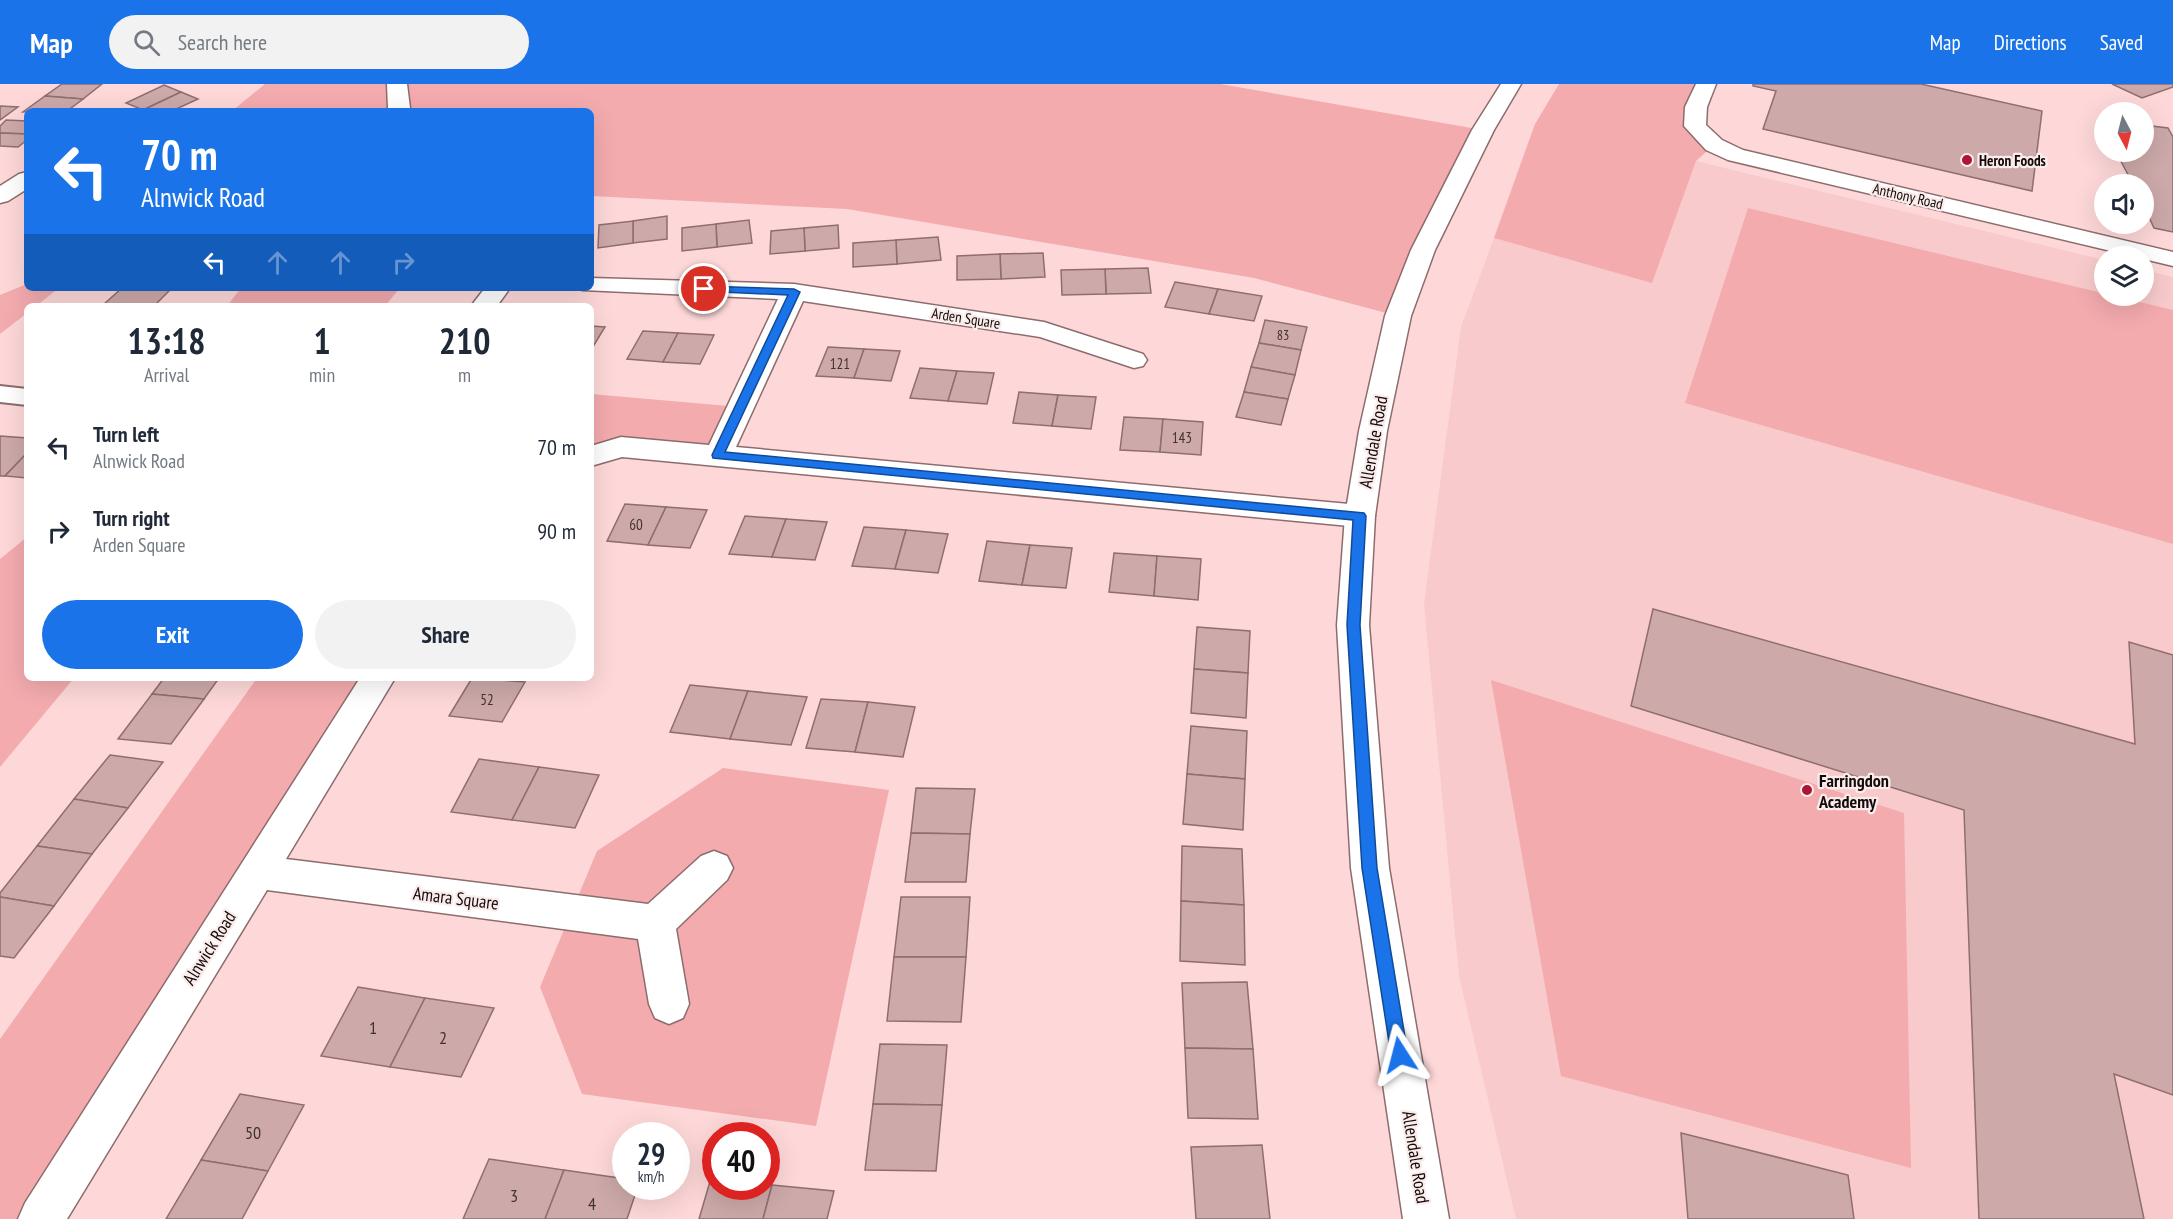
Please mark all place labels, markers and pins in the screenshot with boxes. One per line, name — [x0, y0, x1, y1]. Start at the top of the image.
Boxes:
place label: Heron Foods — [1979, 151, 2046, 170]
marker: Heron Foods — [1960, 153, 1974, 167]
pin — [678, 263, 729, 314]
place label: Farringdon Academy — [1818, 769, 1889, 813]
marker: Farringdon Academy — [1800, 783, 1814, 797]

